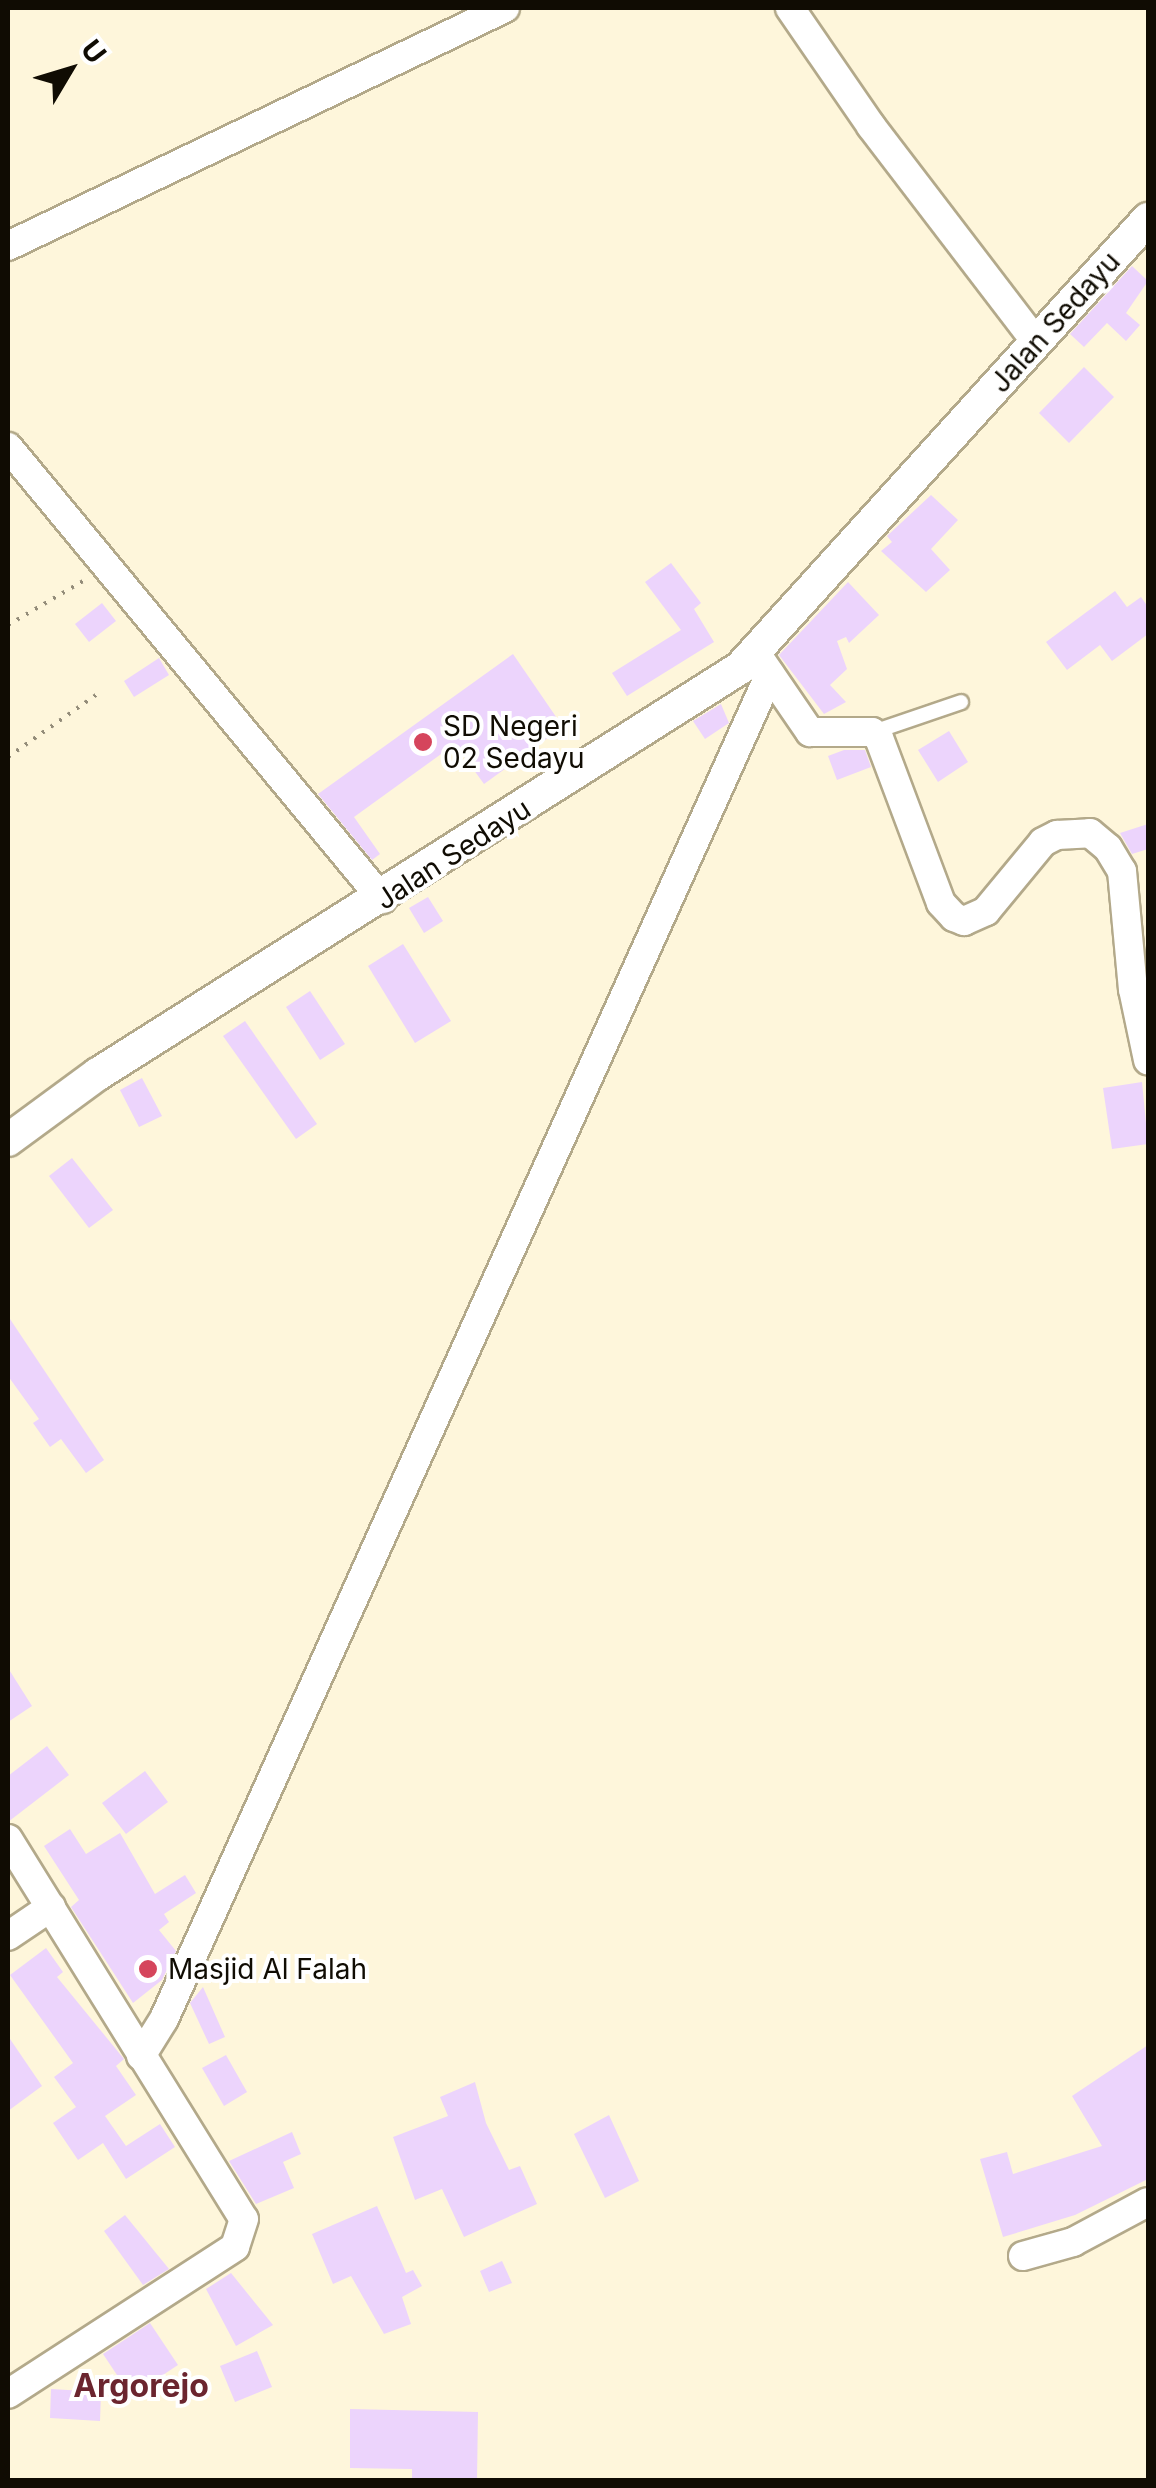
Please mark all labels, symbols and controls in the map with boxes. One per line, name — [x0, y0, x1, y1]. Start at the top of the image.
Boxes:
north arrow — [20, 20, 120, 120]
text: U — [74, 33, 113, 70]
street label: Jalan Sedayu — [983, 245, 1127, 399]
place label: SD Negeri 02 Sedayu — [443, 709, 585, 775]
marker: SD Negeri 02 Sedayu — [412, 731, 434, 753]
street label: Jalan Sedayu — [369, 792, 537, 916]
place label: Masjid Al Falah — [168, 1952, 367, 1986]
marker: Masjid Al Falah — [137, 1958, 159, 1980]
district label: Argorejo — [73, 2367, 209, 2405]

